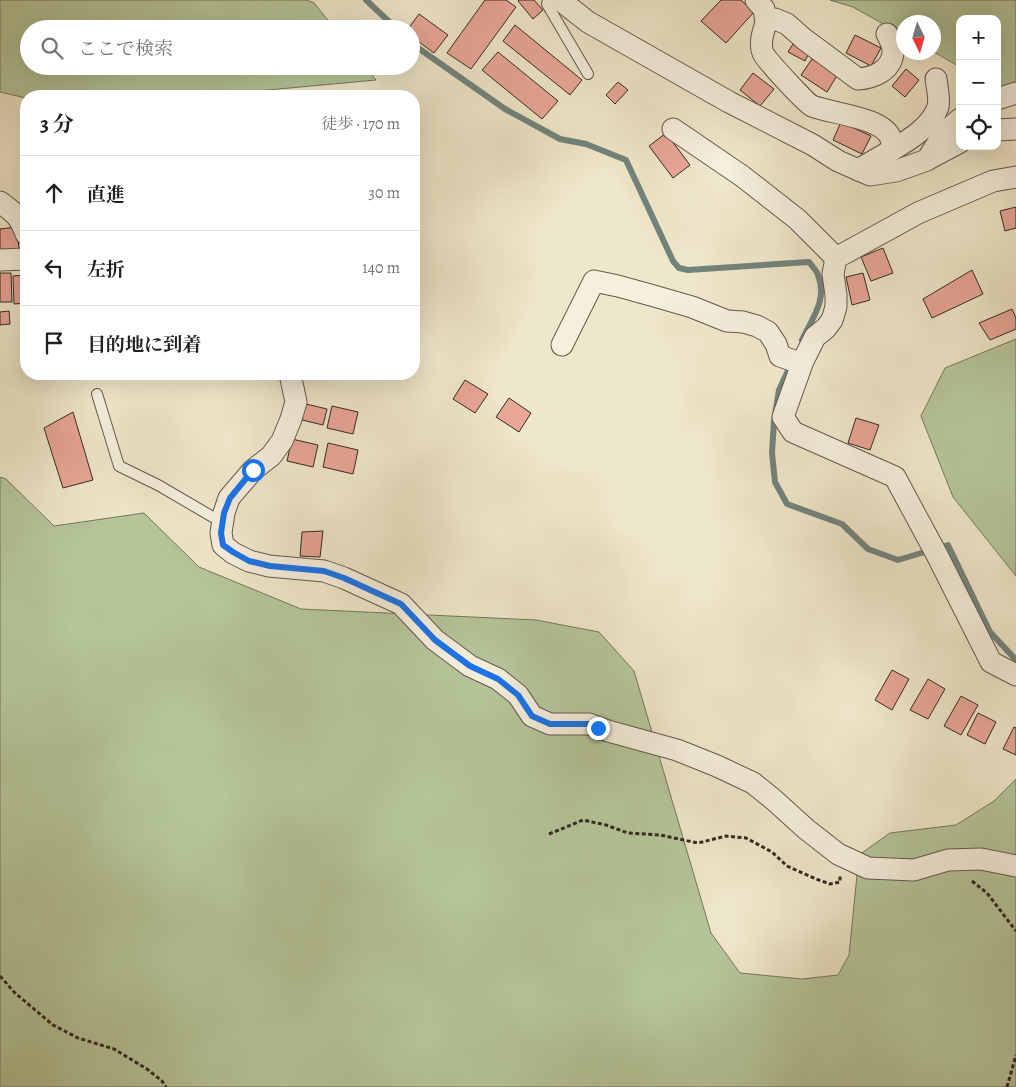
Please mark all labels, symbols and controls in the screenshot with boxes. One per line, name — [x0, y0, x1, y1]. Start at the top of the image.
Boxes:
north arrow — [896, 15, 941, 60]
map controls — [956, 15, 1001, 150]
button: + — [956, 15, 1001, 60]
search box — [20, 20, 420, 75]
icon: search — [38, 34, 66, 62]
text: ここで検索 — [78, 36, 173, 62]
button: − — [956, 60, 1001, 105]
button: locate — [956, 105, 1001, 150]
text: 3 分 — [40, 110, 74, 138]
text: 徒歩 · 170 m — [321, 113, 400, 135]
icon: ahead — [40, 179, 68, 207]
text: 直進 — [87, 182, 125, 208]
text: 30 m — [368, 182, 400, 204]
icon: left — [40, 254, 68, 282]
text: 左折 — [87, 257, 125, 283]
text: 140 m — [362, 257, 400, 279]
icon: arrive — [40, 329, 68, 357]
text: 目的地に到着 — [87, 332, 201, 358]
route start — [242, 459, 265, 482]
route end — [587, 717, 610, 740]

